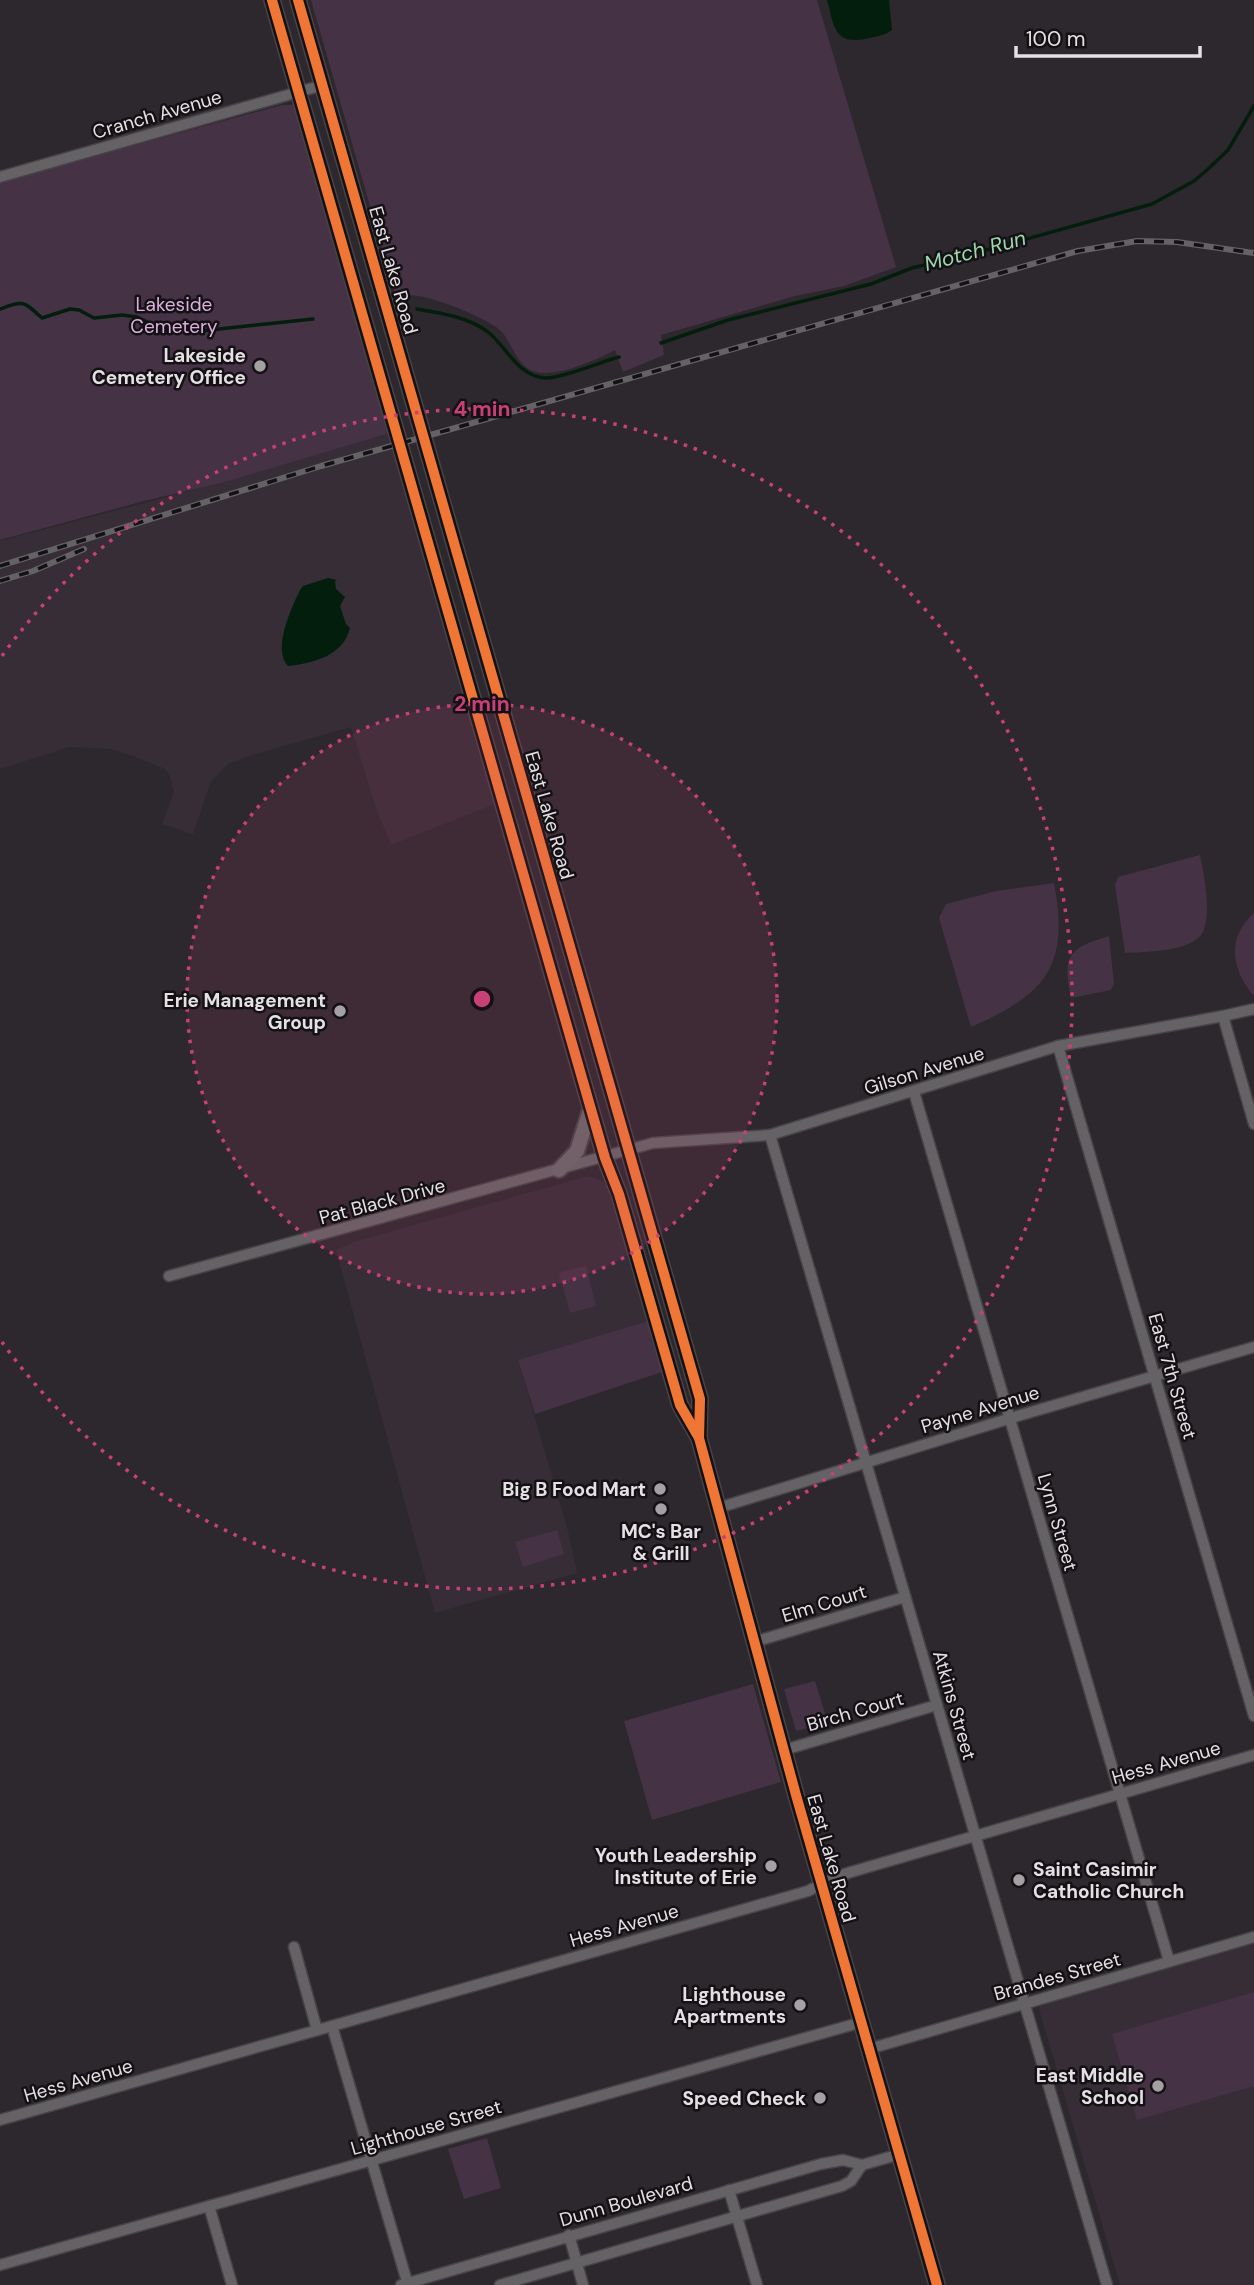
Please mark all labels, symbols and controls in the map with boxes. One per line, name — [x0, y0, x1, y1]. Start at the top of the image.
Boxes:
scale bar — [1016, 14, 1200, 58]
text: 100 m — [1026, 25, 1086, 53]
street label: Cranch Avenue — [90, 84, 225, 145]
street label: East Lake Road — [363, 203, 424, 337]
water label: Motch Run — [921, 224, 1029, 278]
park label: Lakeside Cemetery — [130, 292, 218, 339]
place label: Lakeside Cemetery Office — [92, 343, 246, 390]
marker: Lakeside Cemetery Office — [252, 358, 268, 374]
text: 4 min — [453, 395, 511, 423]
text: 2 min — [454, 690, 510, 718]
street label: East Lake Road — [519, 748, 580, 882]
centre of rings — [470, 987, 494, 1011]
place label: Erie Management Group — [164, 988, 326, 1035]
marker: Erie Management Group — [332, 1003, 348, 1019]
street label: Gilson Avenue — [861, 1040, 987, 1101]
street label: Pat Black Drive — [316, 1173, 448, 1230]
street label: East 7th Street — [1143, 1310, 1202, 1442]
street label: Payne Avenue — [918, 1380, 1042, 1439]
street label: Lynn Street — [1032, 1471, 1083, 1574]
place label: Big B Food Mart — [502, 1477, 646, 1502]
marker: Big B Food Mart — [652, 1481, 668, 1497]
marker: MC's Bar & Grill — [653, 1501, 669, 1517]
place label: MC's Bar & Grill — [621, 1519, 701, 1566]
street label: Elm Court — [779, 1579, 870, 1628]
street label: Atkins Street — [927, 1648, 982, 1763]
street label: Birch Court — [804, 1686, 907, 1737]
street label: Hess Avenue — [1109, 1735, 1224, 1790]
street label: East Lake Road — [801, 1791, 862, 1925]
place label: Youth Leadership Institute of Erie — [595, 1843, 757, 1890]
place label: Saint Casimir Catholic Church — [1033, 1857, 1184, 1904]
marker: Youth Leadership Institute of Erie — [763, 1858, 779, 1874]
marker: Saint Casimir Catholic Church — [1011, 1872, 1027, 1888]
street label: Hess Avenue — [567, 1898, 682, 1953]
street label: Brandes Street — [991, 1946, 1123, 2007]
place label: Lighthouse Apartments — [674, 1982, 786, 2029]
marker: Lighthouse Apartments — [792, 1997, 808, 2013]
street label: Hess Avenue — [21, 2053, 136, 2108]
place label: East Middle School — [1036, 2063, 1144, 2110]
marker: East Middle School — [1150, 2078, 1166, 2094]
place label: Speed Check — [683, 2086, 806, 2111]
marker: Speed Check — [812, 2090, 828, 2106]
street label: Lighthouse Street — [348, 2094, 504, 2161]
street label: Dunn Boulevard — [557, 2171, 696, 2232]

